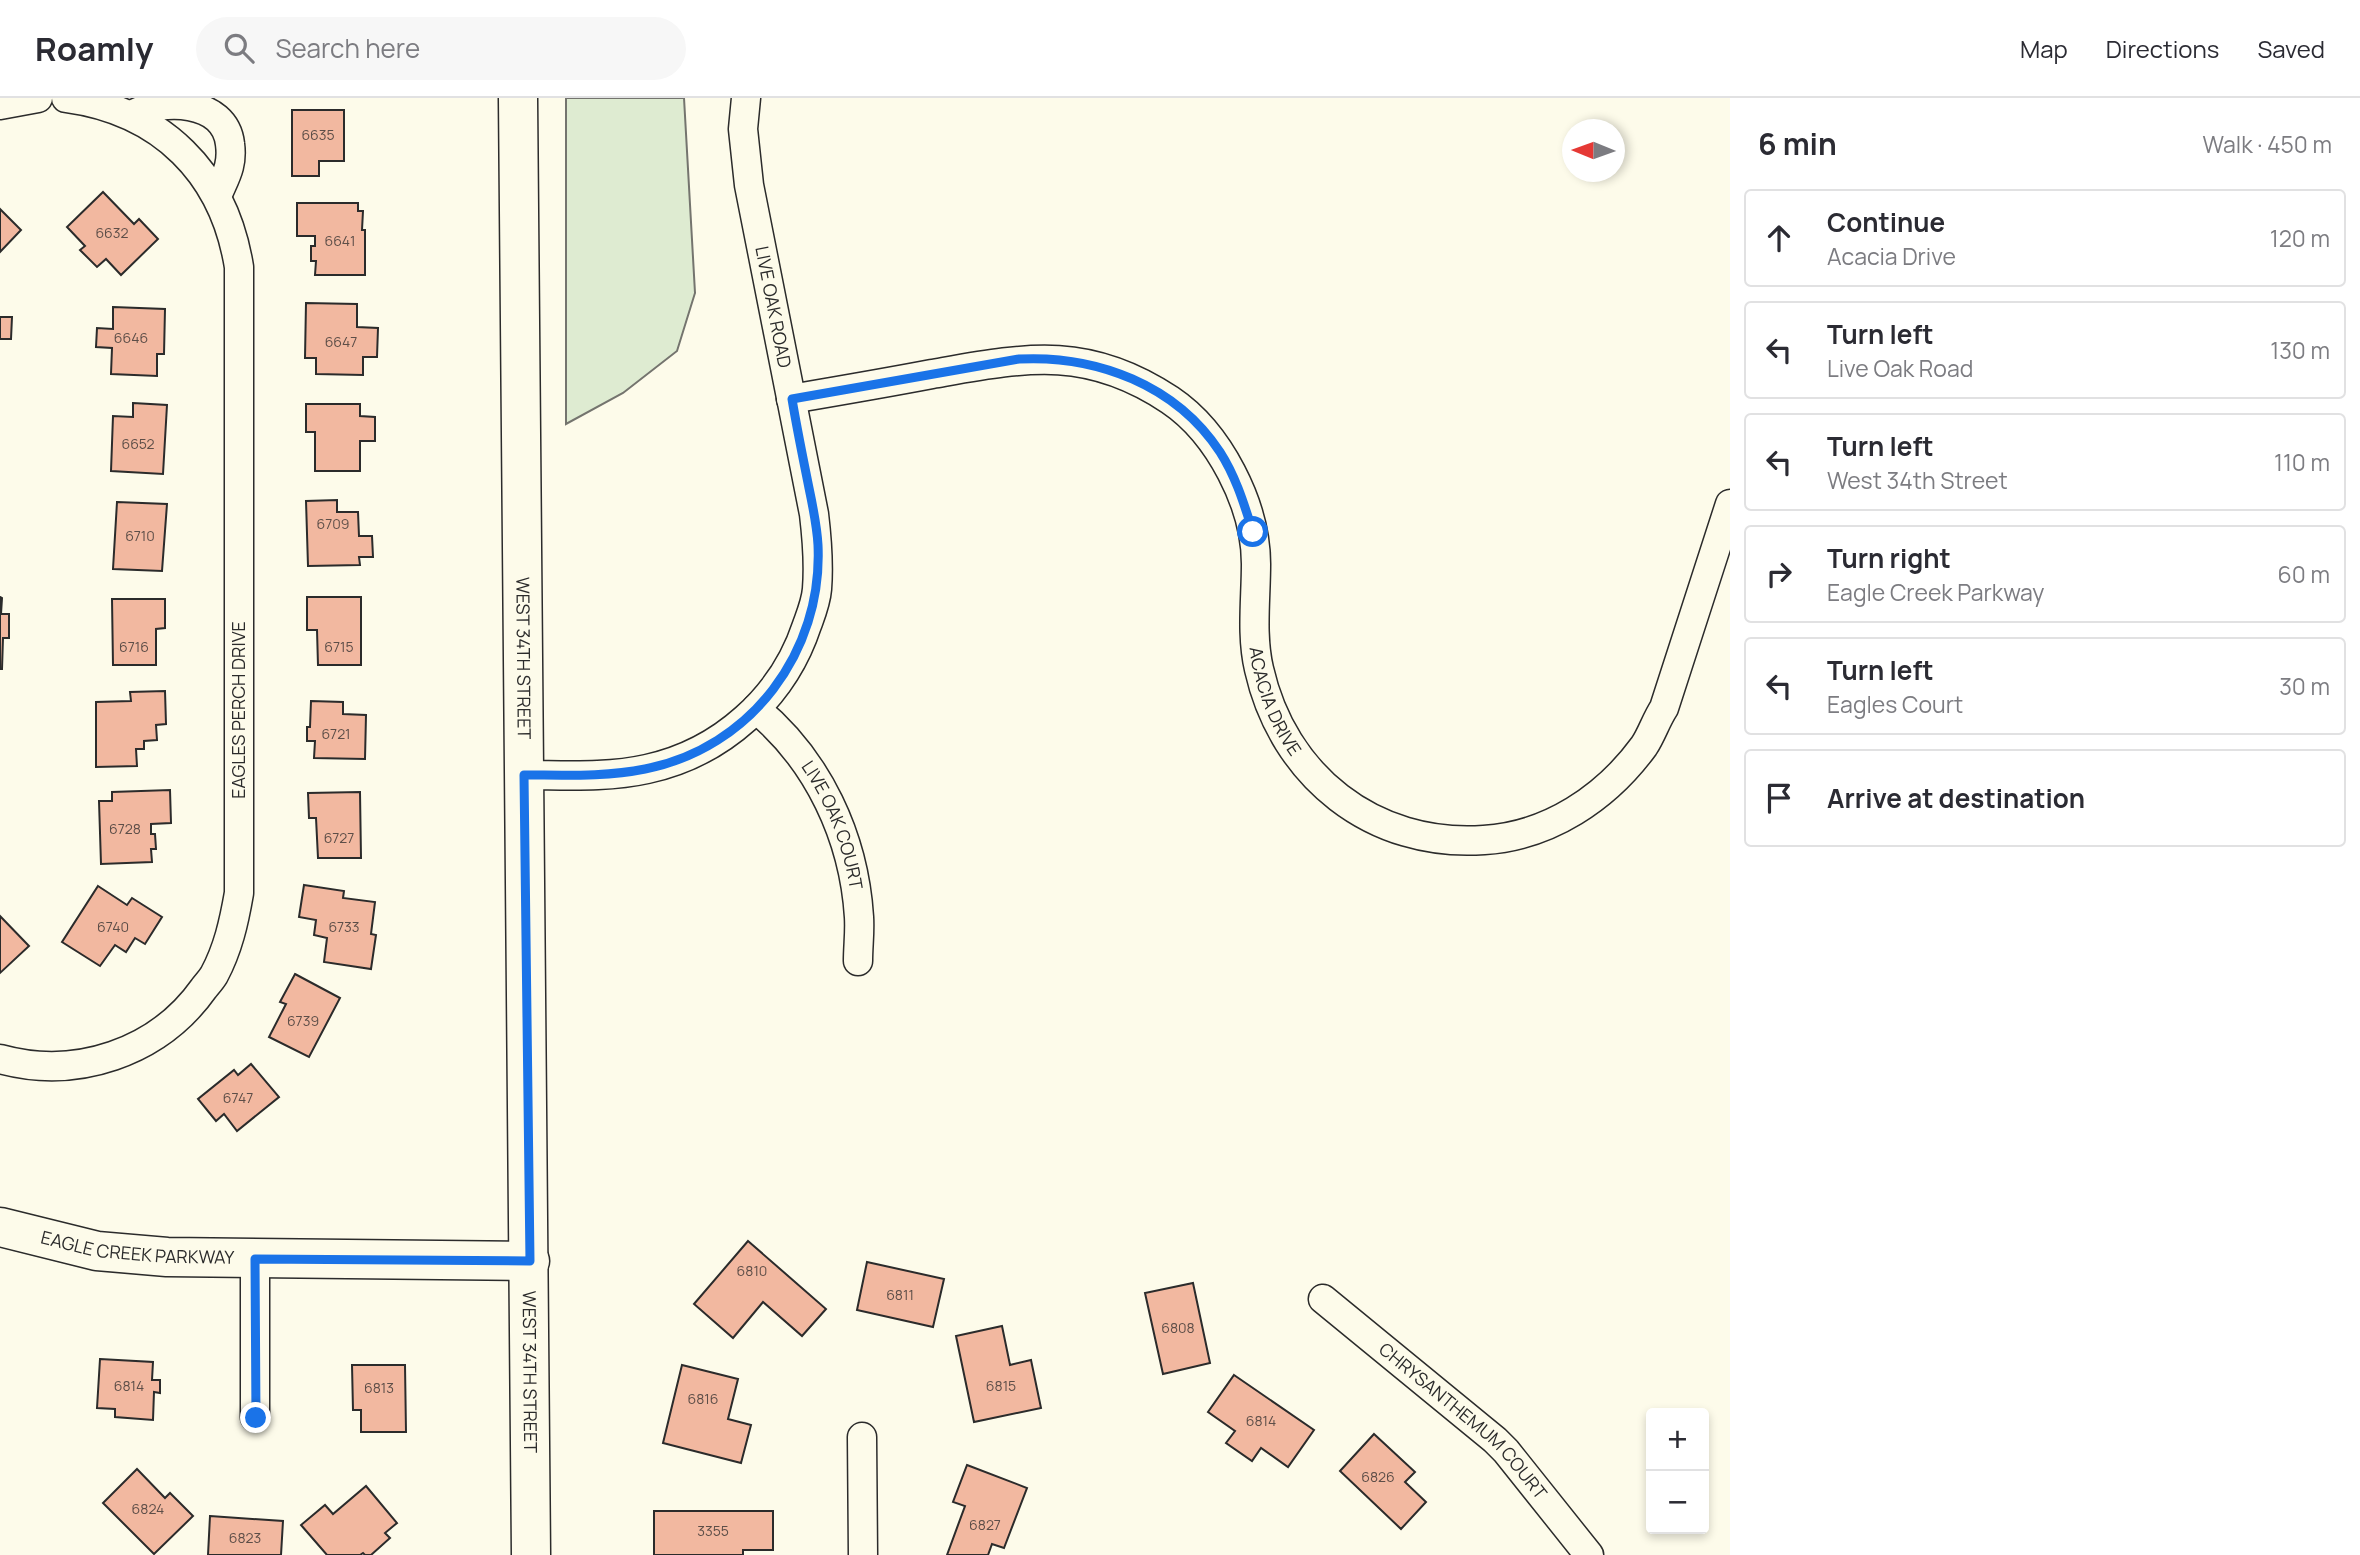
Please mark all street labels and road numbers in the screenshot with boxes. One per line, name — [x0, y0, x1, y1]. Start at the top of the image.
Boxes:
street label: LIVE OAK ROAD — [750, 244, 798, 370]
street label: WEST 34TH STREET — [511, 577, 537, 739]
street label: EAGLES PERCH DRIVE — [226, 621, 250, 799]
street label: ACACIA DRIVE — [1244, 645, 1307, 760]
street label: LIVE OAK COURT — [797, 756, 869, 891]
street label: EAGLE CREEK PARKWAY — [39, 1225, 236, 1269]
street label: WEST 34TH STREET — [518, 1291, 543, 1453]
street label: CHRYSANTHEMUM COURT — [1374, 1337, 1553, 1504]

